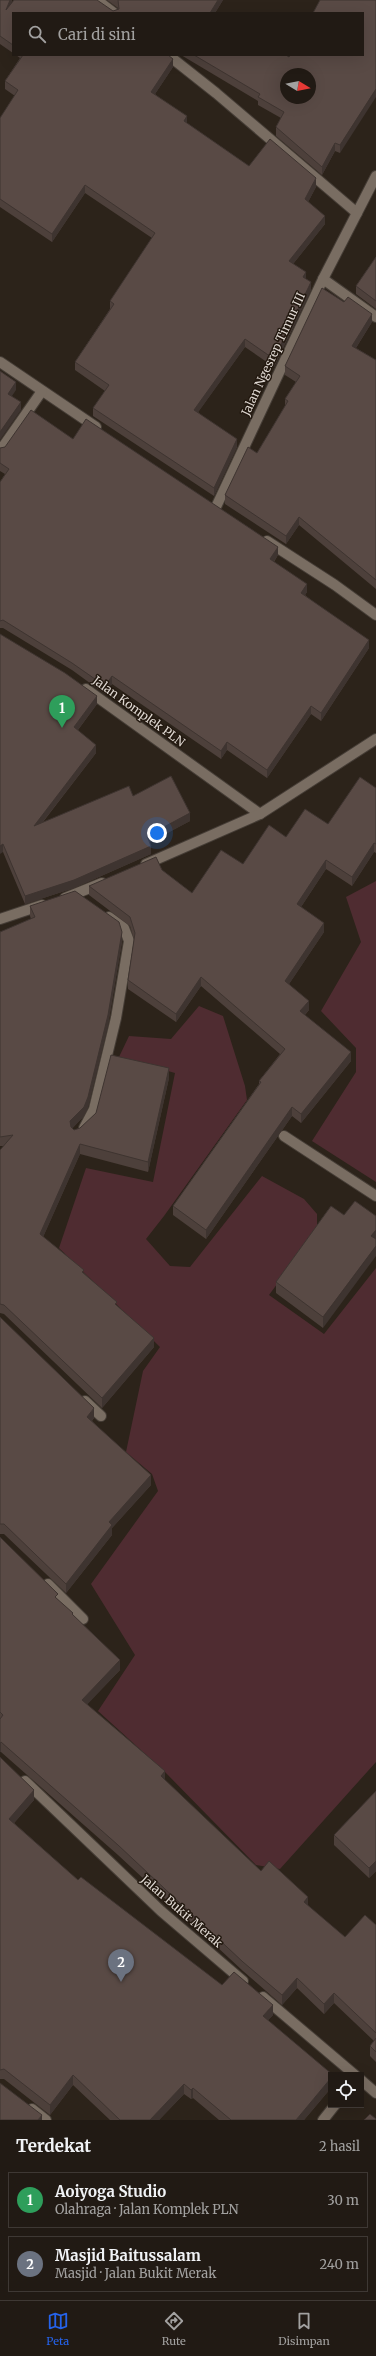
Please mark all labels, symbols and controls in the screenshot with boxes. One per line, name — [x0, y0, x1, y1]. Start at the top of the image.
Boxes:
search box — [12, 12, 364, 56]
icon: search — [26, 23, 48, 45]
text: Cari di sini — [58, 25, 136, 44]
north arrow — [280, 68, 316, 104]
street label: Jalan Ngesrep Timur III — [237, 290, 308, 419]
street label: Jalan Komplek PLN — [89, 672, 189, 750]
pin: 1 — [49, 695, 75, 728]
your location — [147, 823, 167, 843]
street label: Jalan Bukit Merak — [137, 1871, 226, 1951]
pin: 2 — [108, 1949, 134, 1982]
map controls — [328, 2072, 364, 2108]
button: locate — [328, 2072, 364, 2108]
text: Terdekat — [16, 2135, 91, 2157]
text: 2 hasil — [319, 2138, 360, 2155]
text: Aoiyoga Studio — [55, 2182, 166, 2201]
text: 1 — [27, 2192, 33, 2209]
text: 30 m — [327, 2192, 359, 2209]
text: Olahraga · Jalan Komplek PLN — [55, 2201, 239, 2218]
text: Masjid Baitussalam — [55, 2246, 201, 2265]
text: 2 — [26, 2256, 34, 2273]
text: 240 m — [319, 2256, 359, 2273]
text: Masjid · Jalan Bukit Merak — [55, 2265, 216, 2282]
tab: Peta — [46, 2310, 69, 2348]
tab: Rute — [162, 2310, 186, 2348]
tab: Disimpan — [278, 2310, 330, 2348]

